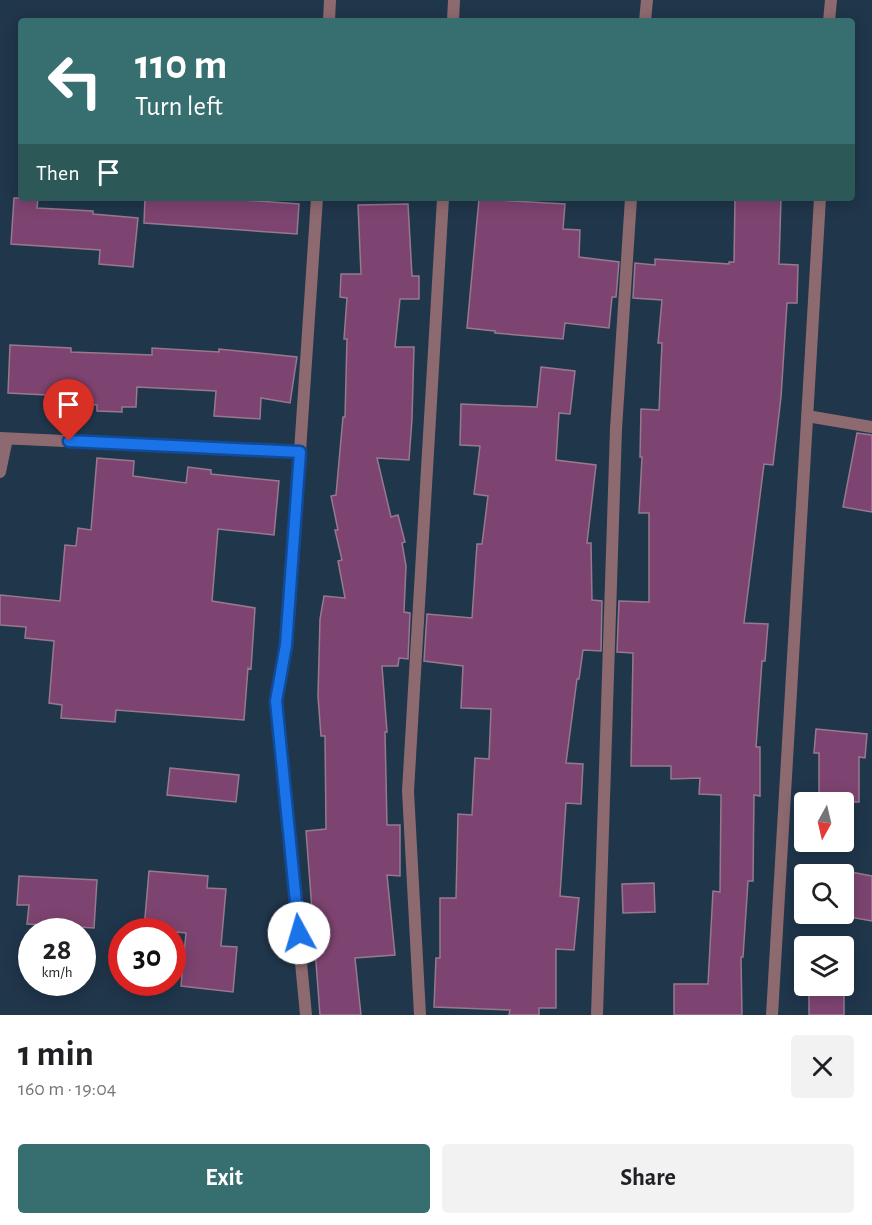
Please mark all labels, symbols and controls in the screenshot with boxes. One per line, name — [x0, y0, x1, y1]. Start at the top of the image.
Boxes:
icon: left — [36, 42, 114, 120]
text: 110 m — [135, 44, 227, 86]
text: Turn left — [135, 93, 223, 120]
icon: arrive — [92, 156, 125, 189]
text: Then — [36, 162, 80, 184]
pin — [43, 379, 94, 441]
icon: arrive — [52, 388, 85, 421]
north arrow — [794, 792, 854, 852]
map controls — [794, 792, 854, 996]
button: search — [794, 864, 854, 924]
position arrow — [267, 901, 331, 965]
speed limit sign: 30 — [108, 918, 186, 996]
text: 28 — [43, 935, 71, 965]
button: layers — [794, 936, 854, 996]
text: km/h — [42, 965, 72, 980]
button: close — [791, 1035, 854, 1098]
text: 1 min — [18, 1036, 94, 1072]
text: 160 m · 19:04 — [18, 1079, 116, 1099]
button: Exit — [18, 1144, 430, 1213]
button: Share — [442, 1144, 854, 1213]

